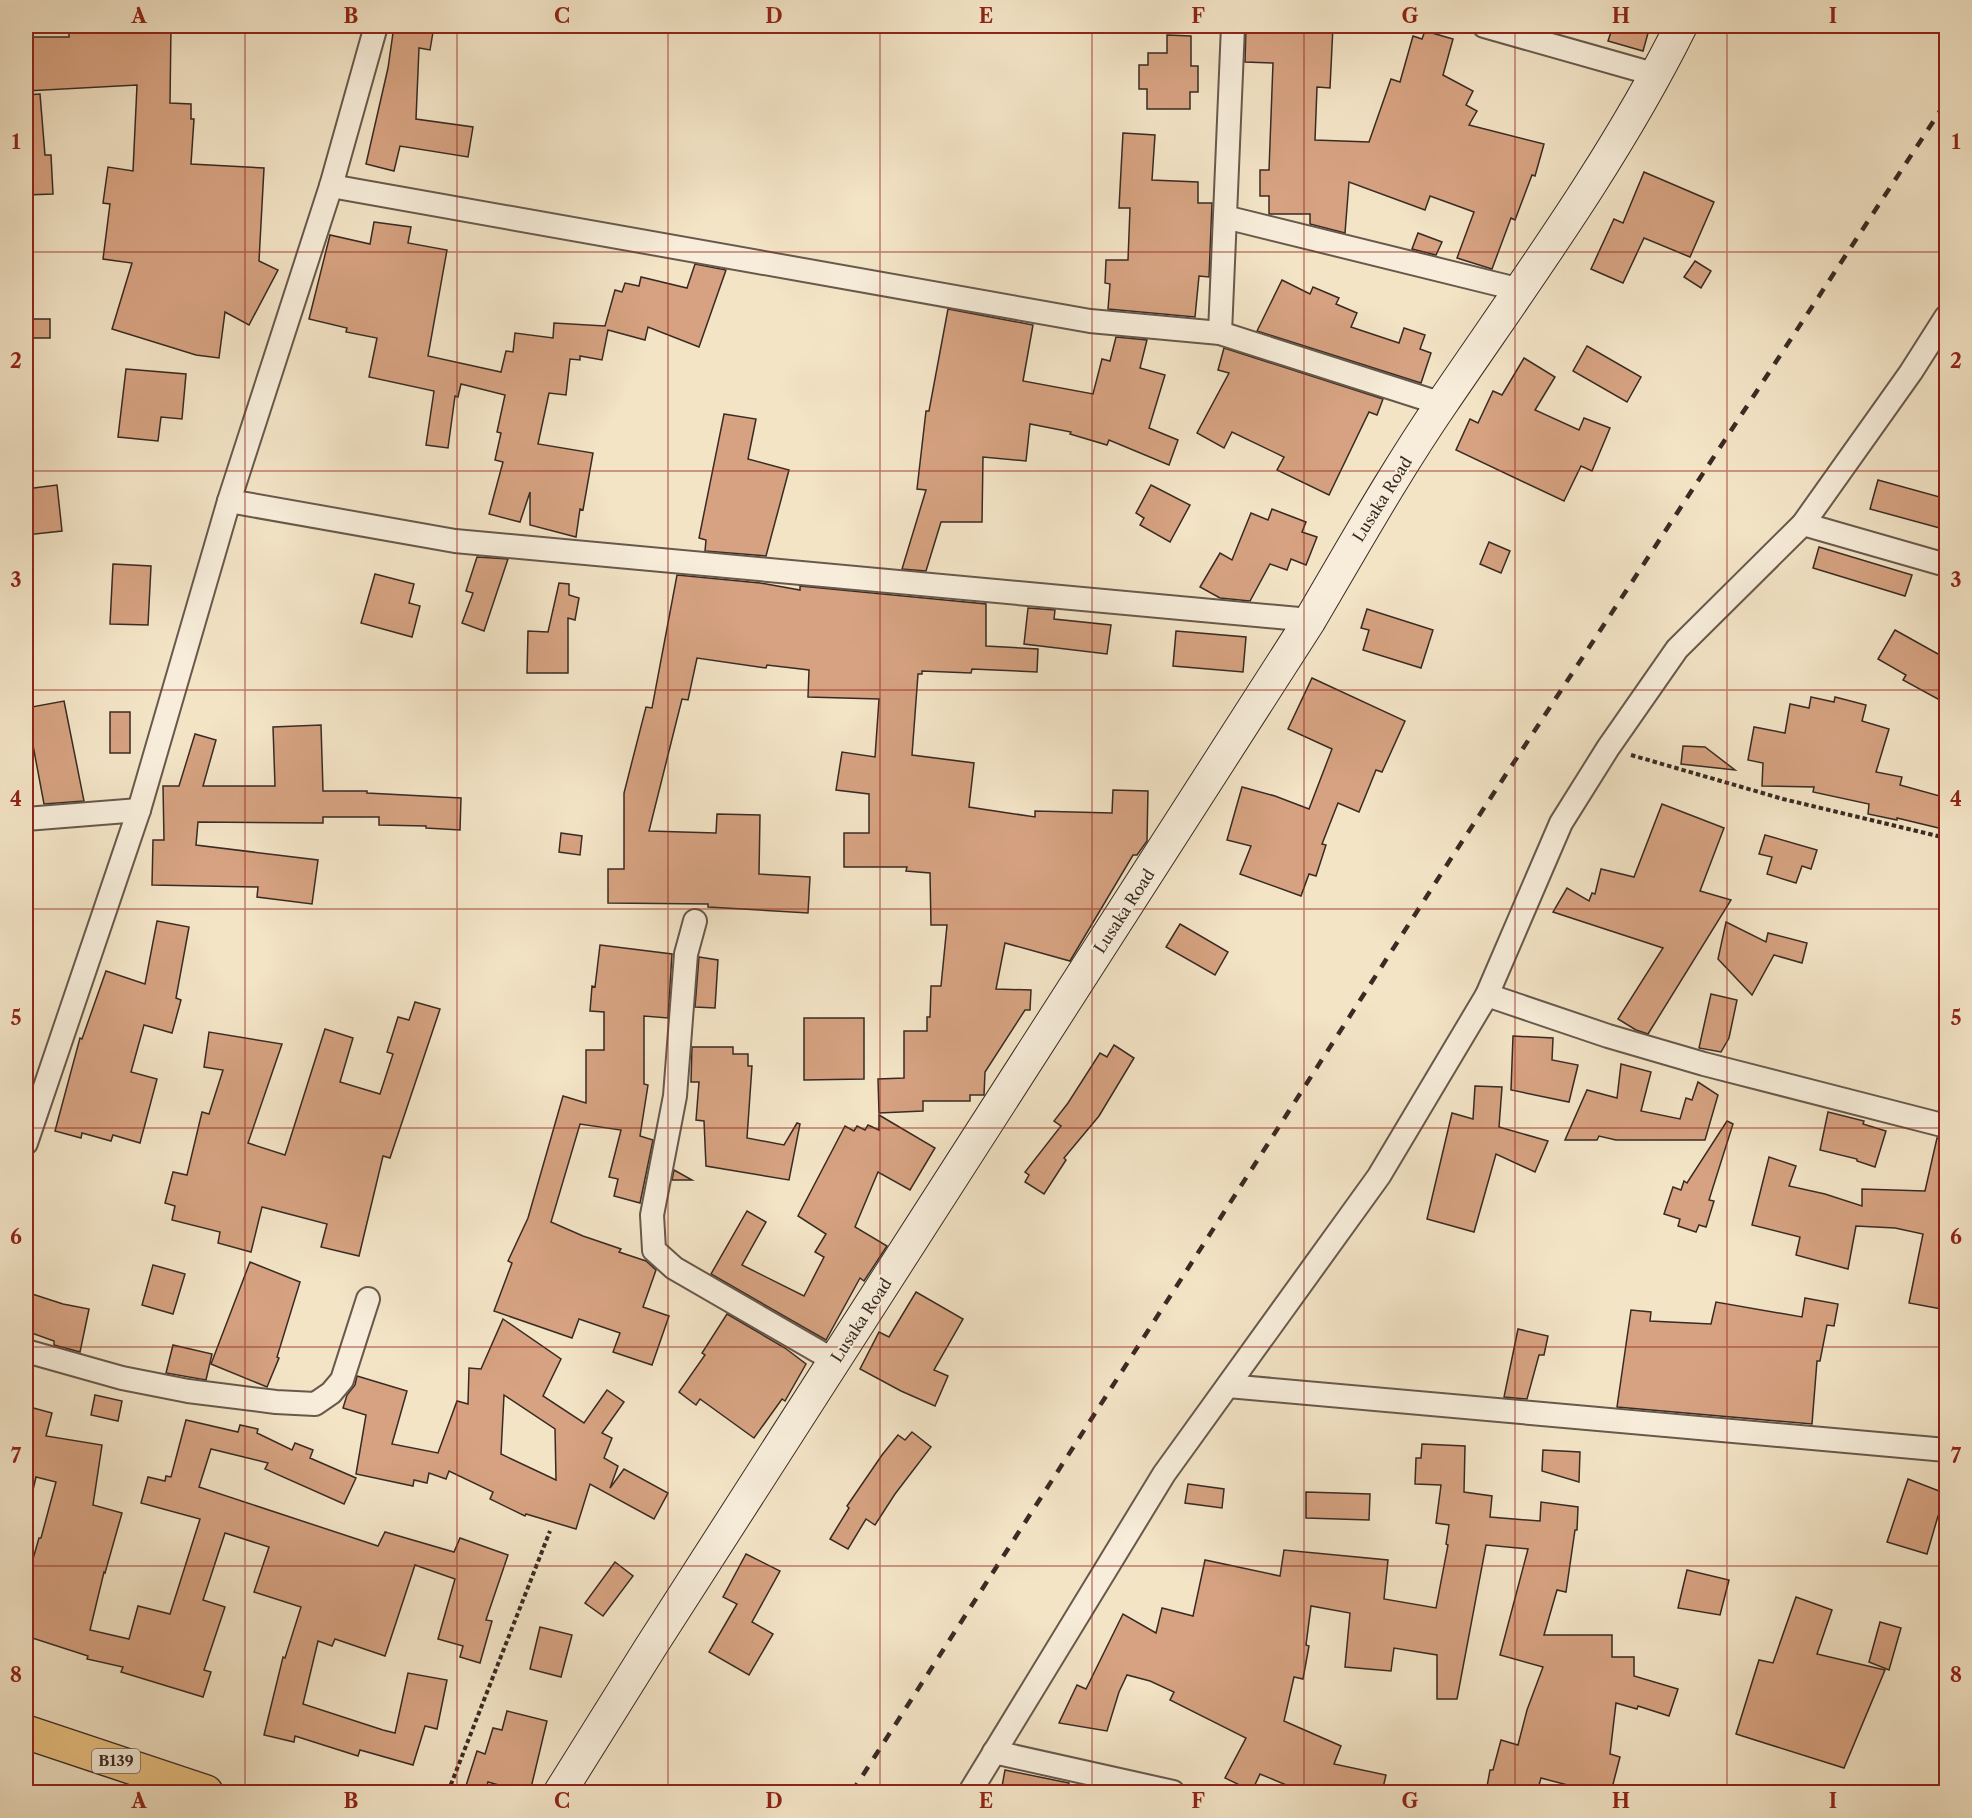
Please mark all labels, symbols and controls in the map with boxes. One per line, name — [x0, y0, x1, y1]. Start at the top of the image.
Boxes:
text: A — [130, 4, 147, 28]
text: B — [344, 4, 359, 28]
text: C — [554, 4, 570, 28]
text: D — [765, 4, 783, 28]
text: E — [979, 4, 993, 28]
text: F — [1191, 4, 1205, 28]
text: G — [1402, 4, 1419, 28]
text: H — [1612, 4, 1630, 28]
text: I — [1829, 4, 1837, 28]
text: 1 — [12, 130, 21, 154]
text: 1 — [1952, 130, 1961, 154]
text: 2 — [10, 349, 22, 373]
text: 2 — [1950, 349, 1962, 373]
street label: Lusaka Road — [1348, 452, 1416, 545]
text: 3 — [10, 568, 22, 592]
text: 3 — [1950, 568, 1962, 592]
text: 4 — [10, 787, 22, 811]
text: 4 — [1950, 787, 1962, 811]
street label: Lusaka Road — [1089, 865, 1159, 957]
text: 5 — [10, 1006, 22, 1030]
text: 5 — [1950, 1006, 1962, 1030]
text: 6 — [10, 1225, 22, 1249]
text: 6 — [1950, 1225, 1962, 1249]
street label: Lusaka Road — [826, 1274, 896, 1366]
text: 7 — [11, 1444, 22, 1468]
text: 7 — [1951, 1444, 1962, 1468]
text: 8 — [10, 1663, 22, 1687]
text: 8 — [1950, 1663, 1962, 1687]
road number: B139 — [92, 1749, 140, 1773]
text: A — [130, 1789, 147, 1813]
text: B — [344, 1789, 359, 1813]
text: C — [554, 1789, 570, 1813]
text: D — [765, 1789, 783, 1813]
text: E — [979, 1789, 993, 1813]
text: F — [1191, 1789, 1205, 1813]
text: G — [1402, 1789, 1419, 1813]
text: H — [1612, 1789, 1630, 1813]
text: I — [1829, 1789, 1837, 1813]

